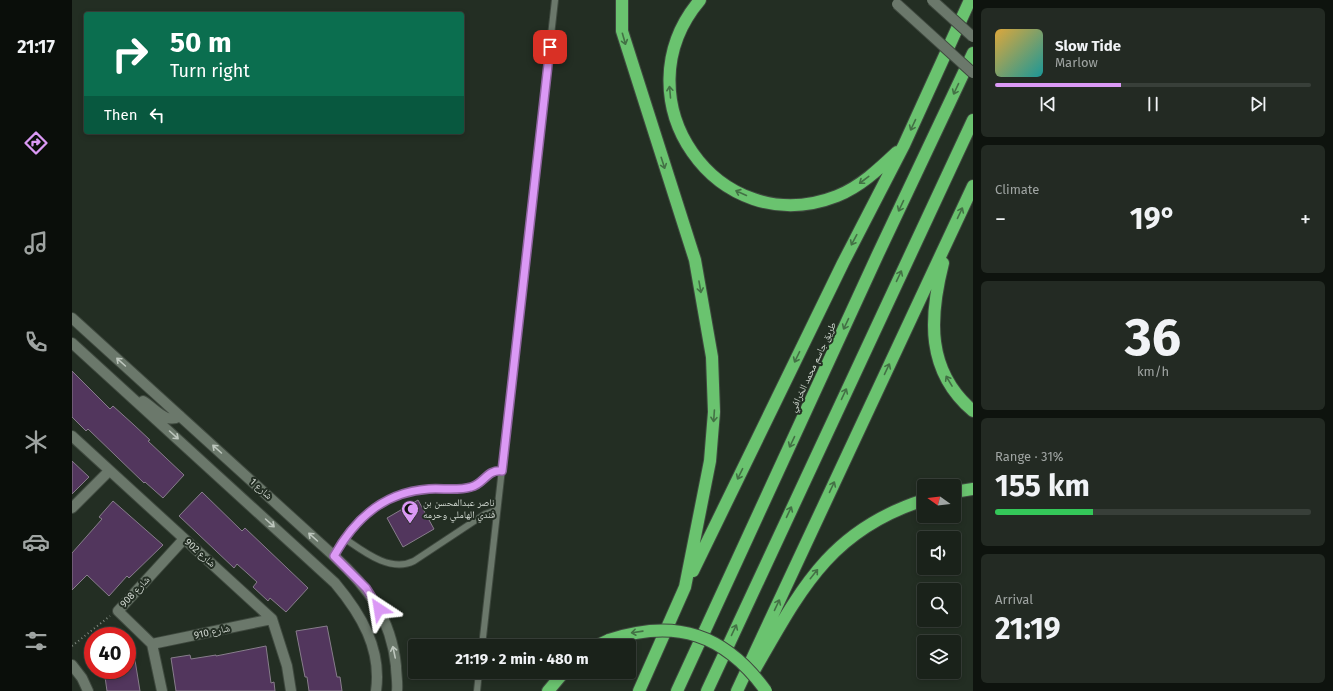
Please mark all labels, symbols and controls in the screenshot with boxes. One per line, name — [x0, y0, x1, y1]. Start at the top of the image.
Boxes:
text: 50 m — [170, 26, 232, 59]
icon: right — [104, 28, 156, 80]
pin — [533, 30, 567, 64]
one-way arrow — [621, 32, 628, 45]
text: 21:17 — [17, 36, 55, 58]
icon: arrive — [539, 36, 561, 58]
text: Slow Tide — [1055, 37, 1121, 55]
text: Marlow — [1055, 55, 1098, 70]
text: Turn right — [170, 60, 250, 82]
one-way arrow — [952, 82, 959, 94]
one-way arrow — [666, 86, 673, 99]
icon: previous — [1037, 93, 1059, 115]
icon: pause — [1142, 93, 1164, 115]
icon: next — [1247, 93, 1269, 115]
icon: left — [146, 104, 168, 126]
text: Then — [104, 106, 138, 124]
one-way arrow — [909, 118, 916, 130]
icon: directions — [22, 129, 50, 157]
one-way arrow — [660, 156, 667, 169]
one-way arrow — [859, 176, 870, 184]
text: Climate — [995, 182, 1039, 197]
one-way arrow — [736, 189, 748, 196]
one-way arrow — [897, 200, 904, 212]
text: 19° — [1130, 201, 1176, 237]
text: − — [995, 206, 1006, 233]
text: + — [1300, 206, 1311, 233]
one-way arrow — [957, 208, 964, 220]
icon: music — [22, 229, 50, 257]
one-way arrow — [850, 234, 858, 246]
one-way arrow — [896, 271, 903, 283]
one-way arrow — [696, 280, 704, 293]
text: 36 — [1125, 306, 1181, 369]
one-way arrow — [842, 318, 849, 330]
street label: طريق جاسم محمد الخرافي — [787, 320, 841, 415]
icon: phone — [22, 328, 50, 356]
one-way arrow — [793, 351, 800, 363]
one-way arrow — [116, 357, 126, 367]
one-way arrow — [884, 363, 891, 375]
text: km/h — [1137, 364, 1169, 379]
one-way arrow — [944, 375, 952, 387]
one-way arrow — [841, 388, 848, 400]
one-way arrow — [710, 409, 717, 422]
icon: climate — [22, 428, 50, 456]
one-way arrow — [168, 431, 179, 440]
one-way arrow — [788, 436, 795, 448]
one-way arrow — [212, 445, 223, 454]
text: Range · 31% — [995, 449, 1064, 464]
one-way arrow — [736, 468, 743, 480]
text: 155 km — [995, 468, 1090, 504]
street label: شارع 1 — [247, 476, 275, 502]
north arrow — [917, 479, 961, 523]
map controls — [917, 479, 961, 679]
one-way arrow — [829, 481, 836, 493]
place label: ناصر عبدالمحسن بن فندي الهاملي وحرمه — [423, 497, 495, 523]
mosque icon: ناصر عبدالمحسن بن فندي الهاملي وحرمه — [400, 499, 420, 524]
one-way arrow — [786, 506, 793, 518]
one-way arrow — [264, 518, 274, 527]
icon: car — [22, 528, 50, 556]
button: sound — [917, 531, 961, 575]
one-way arrow — [309, 533, 319, 542]
street label: شارع 902 — [182, 536, 218, 570]
one-way arrow — [809, 569, 818, 580]
street label: شارع 908 — [118, 574, 153, 610]
button: search — [917, 583, 961, 627]
position arrow — [358, 588, 400, 630]
text: Arrival — [995, 592, 1033, 607]
one-way arrow — [774, 599, 781, 611]
text: 21:19 — [995, 611, 1061, 647]
street label: شارع 910 — [193, 622, 232, 642]
one-way arrow — [731, 624, 739, 636]
icon: filters — [22, 627, 50, 655]
speed limit sign: 40 — [84, 627, 136, 679]
one-way arrow — [631, 628, 644, 636]
button: layers — [917, 635, 961, 679]
one-way arrow — [389, 646, 397, 659]
text: 21:19 · 2 min · 480 m — [455, 650, 589, 668]

